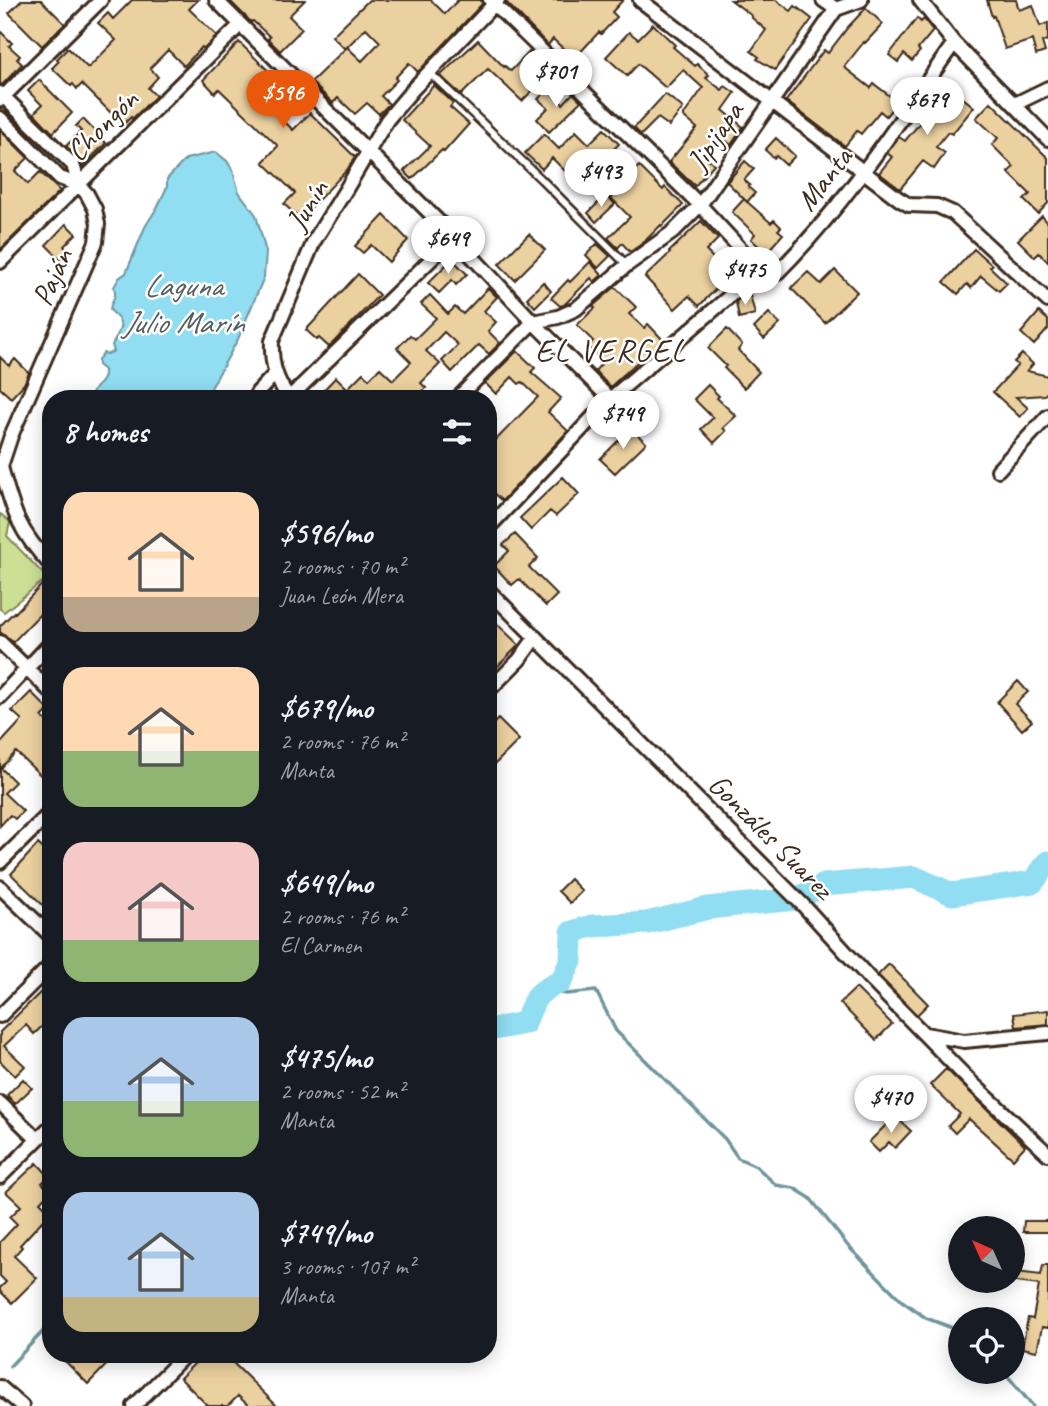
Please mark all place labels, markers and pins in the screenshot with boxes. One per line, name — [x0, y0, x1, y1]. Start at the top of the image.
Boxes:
pin: $701 — [515, 50, 597, 109]
pin: $596 — [242, 71, 324, 130]
pin: $679 — [886, 78, 968, 137]
pin: $493 — [560, 150, 642, 209]
pin: $649 — [407, 216, 489, 276]
pin: $475 — [704, 247, 786, 307]
pin: $749 — [582, 392, 664, 451]
pin: $470 — [850, 1076, 932, 1135]

